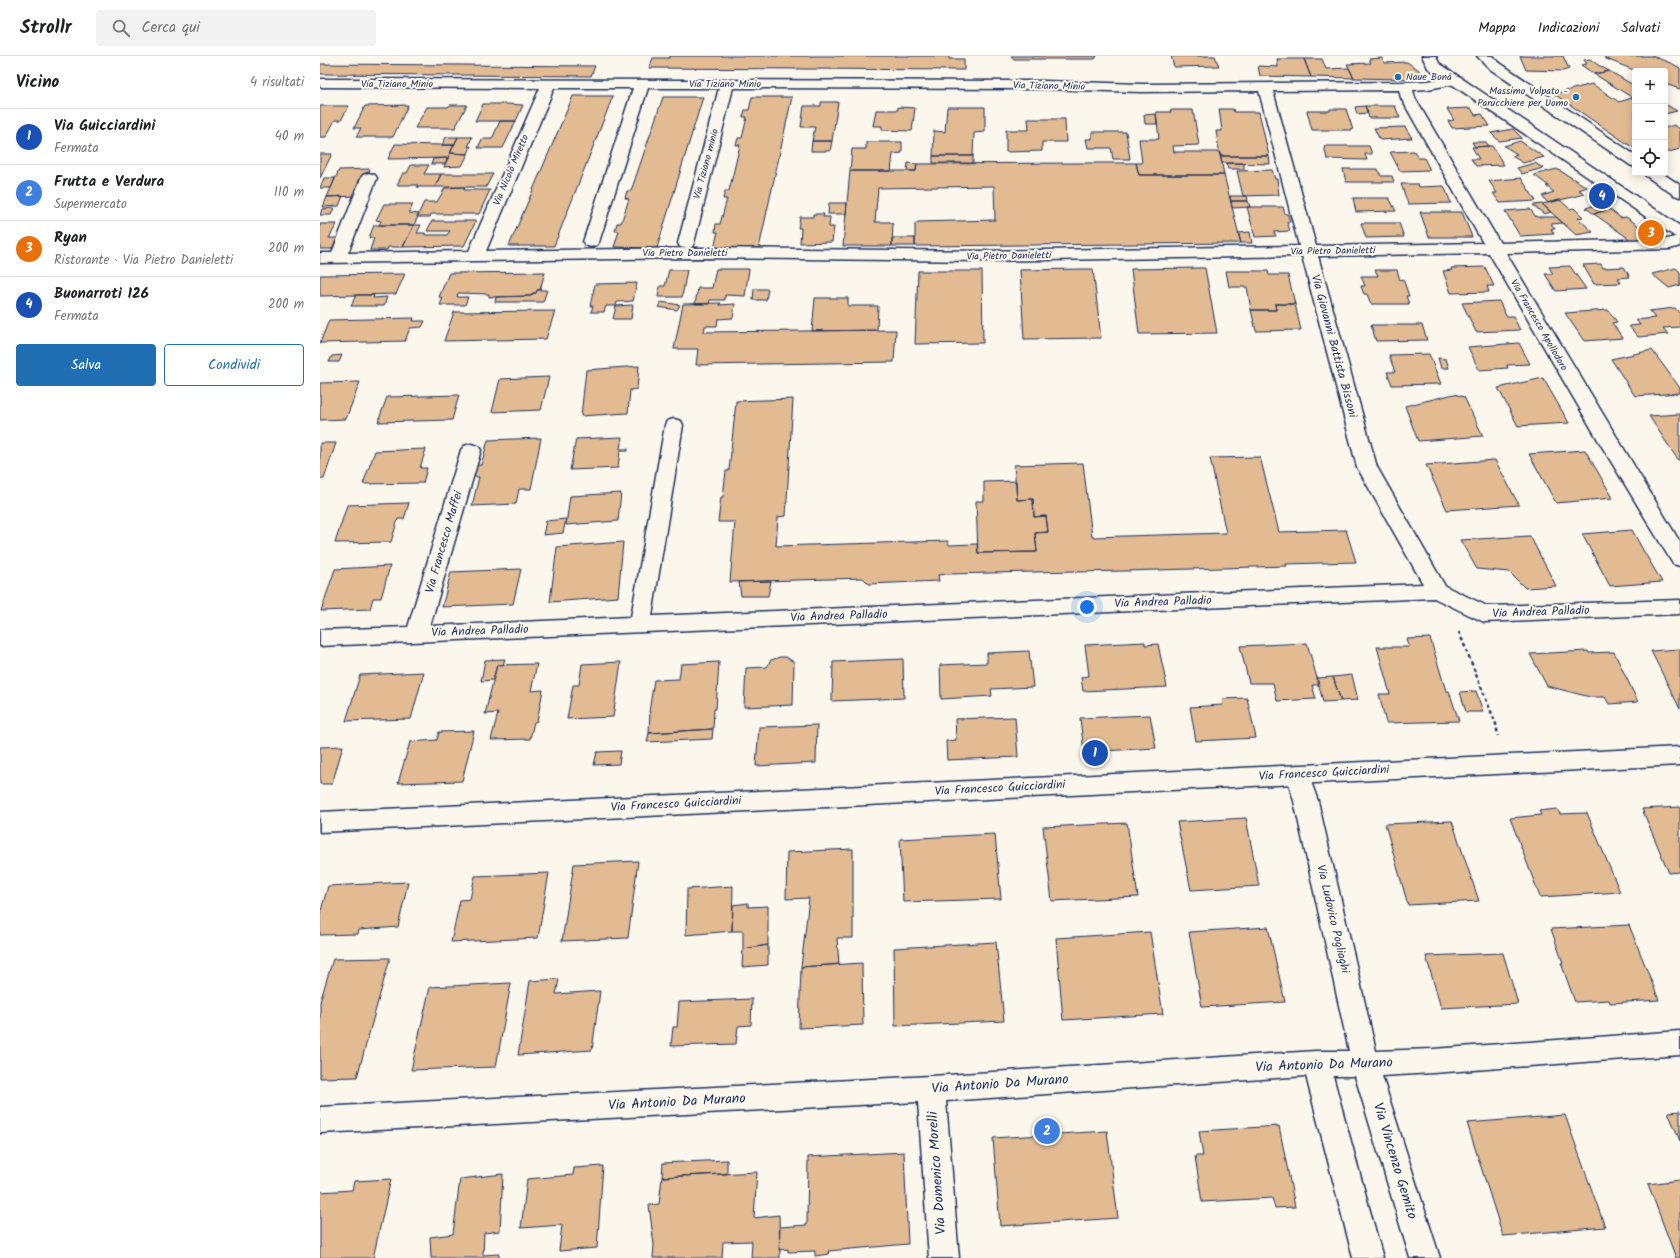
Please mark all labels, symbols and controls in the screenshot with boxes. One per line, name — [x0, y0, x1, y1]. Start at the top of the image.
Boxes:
search box — [96, 10, 376, 46]
text: Strollr — [20, 13, 72, 43]
text: Cerca qui — [142, 16, 200, 40]
icon: search — [110, 17, 132, 39]
text: Mappa — [1478, 17, 1516, 39]
text: Indicazioni — [1538, 17, 1599, 39]
text: Salvati — [1621, 17, 1660, 39]
map controls — [1632, 68, 1668, 176]
button: + — [1632, 68, 1668, 104]
text: Vicino — [16, 69, 59, 96]
place label: Naue Bonà — [1406, 69, 1452, 85]
text: 4 risultati — [250, 72, 304, 93]
marker: Naue Bonà — [1393, 72, 1403, 82]
street label: Via Tiziano Minio — [361, 76, 433, 92]
street label: Via Tiziano Minio — [689, 76, 761, 92]
street label: Via Tiziano Minio — [1013, 77, 1086, 95]
place label: Massimo Volpato - Parucchiere per Uomo — [1477, 83, 1568, 111]
marker: Massimo Volpato - Parucchiere per Uomo — [1571, 92, 1581, 102]
button: − — [1632, 104, 1668, 140]
text: Via Guicciardini — [54, 114, 155, 138]
text: 1 — [27, 126, 31, 147]
text: 40 m — [275, 126, 304, 147]
street label: Via Tiziano minio — [689, 127, 723, 201]
street label: Via Nicolò Miretto — [489, 132, 533, 208]
text: Fermata — [54, 138, 99, 159]
button: locate — [1632, 140, 1668, 176]
text: Frutta e Verdura — [54, 170, 164, 194]
pin: 4 — [1589, 181, 1615, 211]
text: 2 — [25, 182, 33, 203]
text: 110 m — [274, 182, 304, 203]
text: Supermercato — [54, 194, 127, 215]
pin: 3 — [1638, 218, 1664, 248]
text: Ryan — [54, 226, 87, 250]
text: 3 — [25, 238, 33, 259]
text: 200 m — [268, 238, 304, 259]
street label: Via Pietro Danieletti — [1290, 242, 1376, 260]
street label: Via Pietro Danieletti — [643, 245, 728, 261]
street label: Via Pietro Danieletti — [966, 247, 1052, 265]
text: Ristorante · Via Pietro Danieletti — [54, 250, 233, 271]
street label: Via Giovanni Battista Bissoni — [1306, 272, 1363, 421]
street label: Via Francesco Apollodoro — [1506, 276, 1572, 374]
text: Buonarroti 126 — [54, 282, 149, 306]
text: 4 — [25, 294, 33, 315]
text: 200 m — [268, 294, 304, 315]
text: Fermata — [54, 306, 99, 327]
button: Salva — [16, 344, 156, 386]
button: Condividi — [164, 344, 304, 386]
street label: Via Francesco Maffei — [420, 487, 468, 595]
street label: Via Andrea Palladio — [1114, 591, 1212, 613]
your location — [1077, 597, 1097, 617]
street label: Via Andrea Palladio — [1492, 601, 1590, 623]
street label: Via Andrea Palladio — [790, 605, 888, 627]
street label: Via Andrea Palladio — [431, 620, 529, 642]
pin: 1 — [1082, 738, 1108, 768]
street label: Via Francesco Guicciardini — [1258, 760, 1391, 786]
street label: Via Francesco Guicciardini — [934, 775, 1067, 801]
street label: Via Francesco Guicciardini — [610, 791, 743, 817]
street label: Via Ludovico Pogliaghi — [1311, 863, 1355, 976]
street label: Via Antonio Da Murano — [1255, 1052, 1393, 1078]
street label: Via Antonio Da Murano — [931, 1068, 1069, 1100]
street label: Via Antonio Da Murano — [608, 1087, 746, 1117]
street label: Via Vincenzo Gemito — [1367, 1100, 1423, 1222]
street label: Via Domenico Morelli — [922, 1110, 952, 1235]
pin: 2 — [1034, 1116, 1060, 1146]

